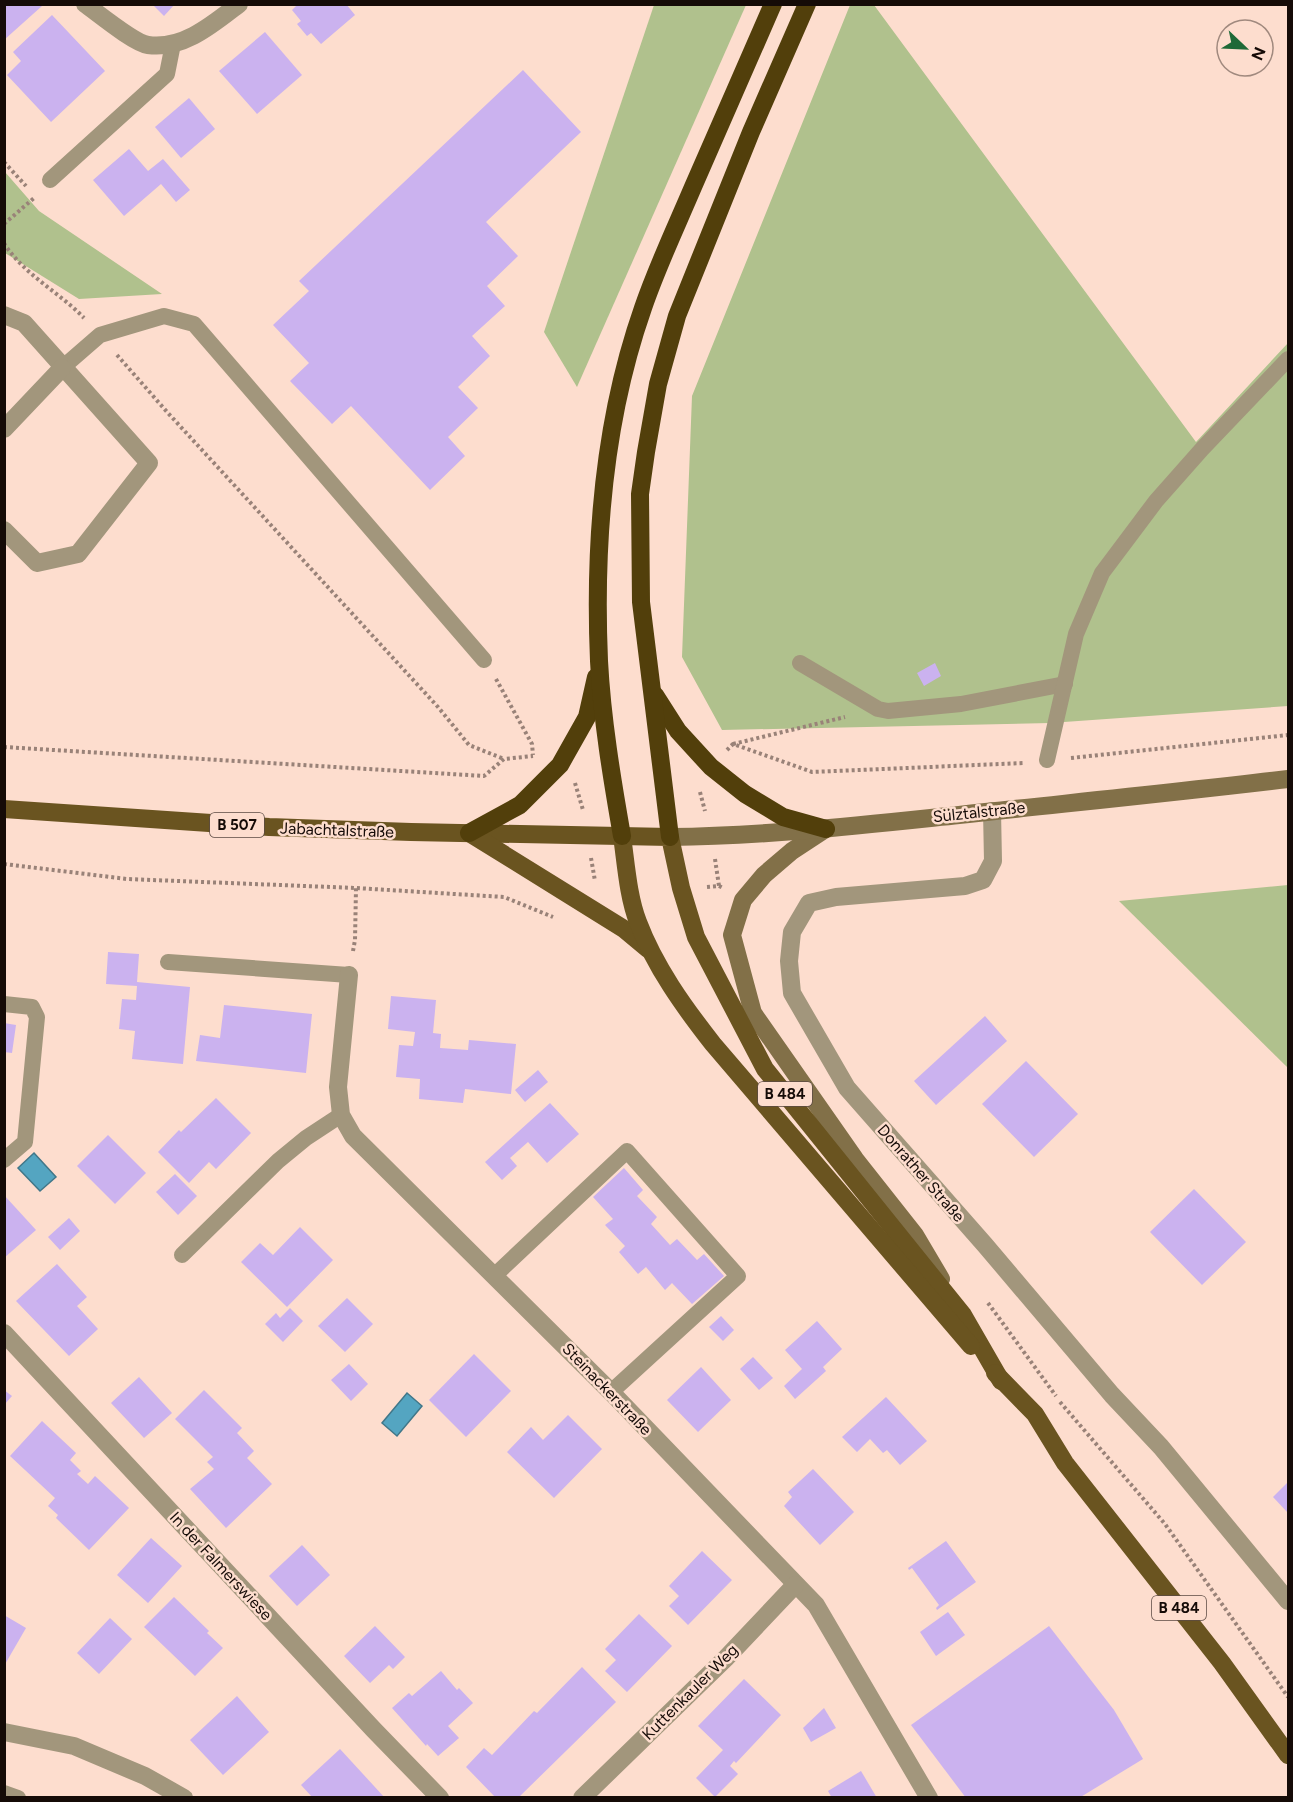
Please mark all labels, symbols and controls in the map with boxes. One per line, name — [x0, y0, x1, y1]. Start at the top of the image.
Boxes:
north arrow — [1215, 18, 1275, 78]
text: N — [1247, 44, 1270, 63]
street label: Sülztalstraße — [932, 798, 1026, 826]
road number: B 507 — [210, 813, 264, 837]
street label: Jabachtalstraße — [280, 819, 395, 841]
road number: B 484 — [758, 1082, 812, 1106]
street label: Donrather Straße — [873, 1120, 969, 1226]
street label: Steinackerstraße — [558, 1339, 656, 1439]
street label: In der Falmerswiese — [166, 1508, 276, 1624]
road number: B 484 — [1152, 1596, 1206, 1620]
street label: Kuttenkauler Weg — [638, 1640, 742, 1744]

